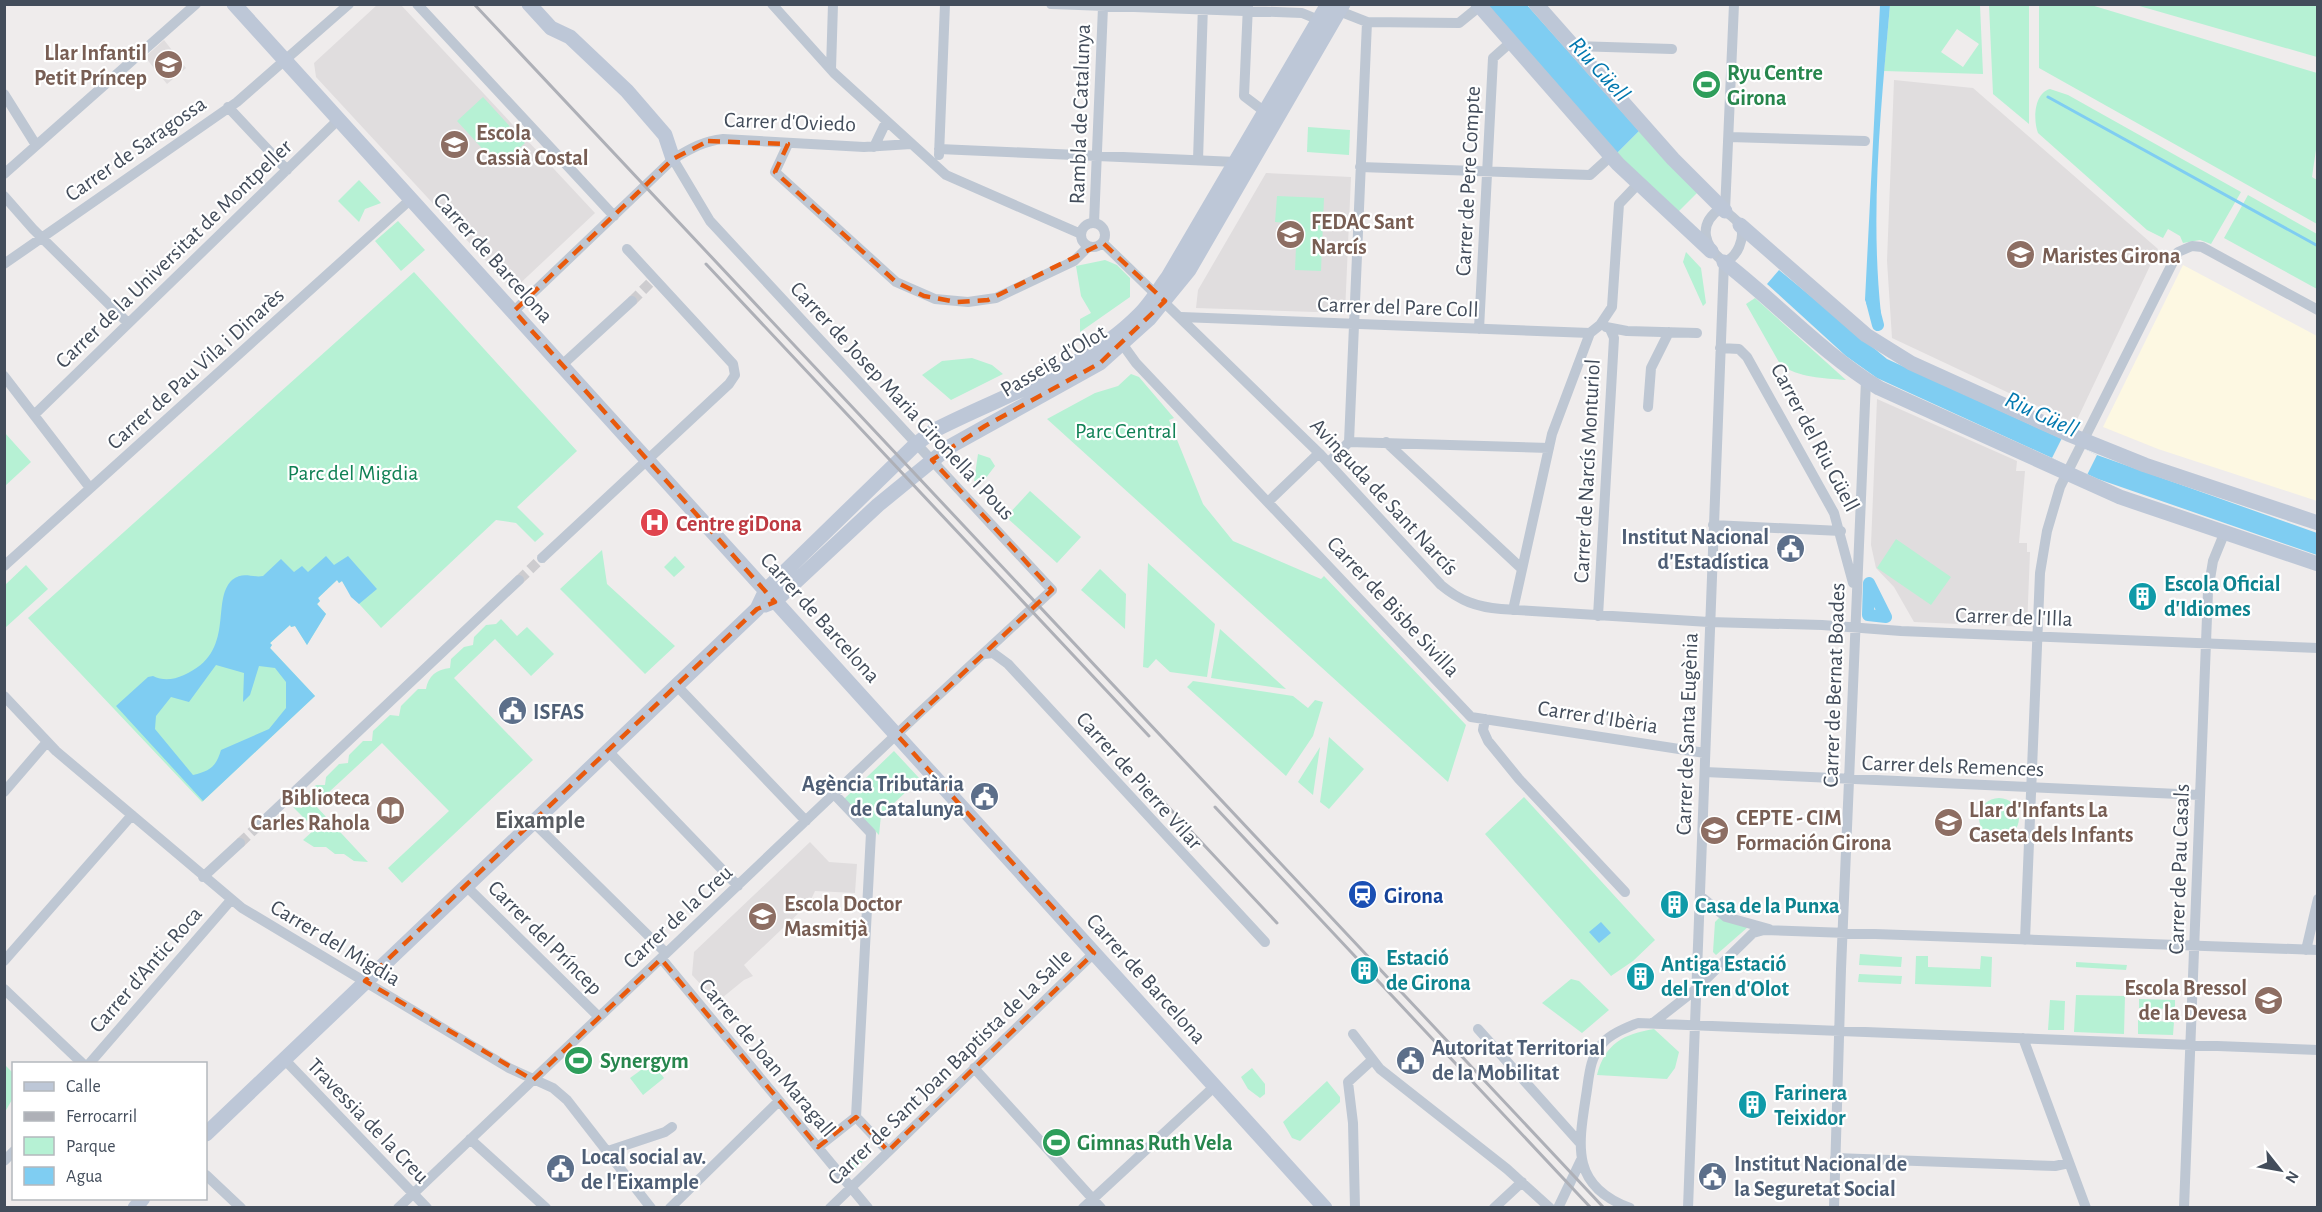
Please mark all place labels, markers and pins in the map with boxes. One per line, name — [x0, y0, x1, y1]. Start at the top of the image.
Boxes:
place label: Llar Infantil Petit Príncep — [34, 42, 147, 89]
school or university icon: Llar Infantil Petit Príncep — [152, 49, 184, 81]
place label: Ryu Centre Girona — [1727, 62, 1823, 109]
sports icon: Ryu Centre Girona — [1690, 69, 1722, 101]
place label: Escola Cassià Costal — [476, 122, 589, 169]
school or university icon: Escola Cassià Costal — [439, 129, 471, 161]
place label: FEDAC Sant Narcís — [1311, 211, 1414, 258]
school or university icon: FEDAC Sant Narcís — [1274, 218, 1306, 250]
school or university icon: Maristes Girona — [2005, 239, 2037, 271]
place label: Maristes Girona — [2042, 245, 2181, 267]
hospital icon: Centre giDona — [639, 507, 671, 539]
place label: Centre giDona — [676, 513, 802, 535]
place label: Institut Nacional d'Estadística — [1621, 526, 1769, 573]
public building icon: Institut Nacional d'Estadística — [1774, 533, 1806, 565]
place label: Escola Oficial d'Idiomes — [2164, 573, 2281, 620]
building icon: Escola Oficial d'Idiomes — [2127, 580, 2159, 612]
public building icon: ISFAS — [496, 695, 528, 727]
place label: ISFAS — [533, 701, 584, 723]
place label: Agència Tributària de Catalunya — [802, 773, 964, 821]
public building icon: Agència Tributària de Catalunya — [969, 780, 1001, 812]
place label: Biblioteca Carles Rahola — [250, 787, 370, 834]
library icon: Biblioteca Carles Rahola — [375, 794, 407, 826]
place label: Llar d'Infants La Caseta dels Infants — [1969, 799, 2133, 846]
school or university icon: Llar d'Infants La Caseta dels Infants — [1932, 806, 1964, 838]
place label: CEPTE - CIM Formación Girona — [1736, 807, 1892, 854]
school or university icon: CEPTE - CIM Formación Girona — [1699, 814, 1731, 846]
station icon: Girona — [1347, 879, 1379, 911]
place label: Girona — [1384, 885, 1444, 907]
building icon: Casa de la Punxa — [1658, 889, 1690, 921]
place label: Escola Doctor Masmitjà — [784, 893, 902, 941]
place label: Casa de la Punxa — [1695, 895, 1840, 917]
school or university icon: Escola Doctor Masmitjà — [747, 900, 779, 932]
place label: Estació de Girona — [1386, 947, 1471, 994]
place label: Antiga Estació del Tren d'Olot — [1661, 953, 1789, 1000]
building icon: Estació de Girona — [1349, 954, 1381, 986]
building icon: Antiga Estació del Tren d'Olot — [1624, 960, 1656, 992]
place label: Escola Bressol de la Devesa — [2124, 977, 2247, 1024]
school or university icon: Escola Bressol de la Devesa — [2252, 984, 2284, 1016]
place label: Autoritat Territorial de la Mobilitat — [1432, 1037, 1605, 1084]
sports icon: Synergym — [563, 1044, 595, 1076]
public building icon: Autoritat Territorial de la Mobilitat — [1395, 1044, 1427, 1076]
place label: Synergym — [600, 1050, 689, 1073]
place label: Farinera Teixidor — [1774, 1082, 1848, 1129]
building icon: Farinera Teixidor — [1737, 1089, 1769, 1121]
sports icon: Gimnas Ruth Vela — [1040, 1126, 1072, 1158]
place label: Gimnas Ruth Vela — [1077, 1132, 1233, 1154]
place label: Local social av. de l'Eixample — [581, 1146, 706, 1193]
public building icon: Local social av. de l'Eixample — [544, 1153, 576, 1185]
place label: Institut Nacional de la Seguretat Social — [1734, 1153, 1907, 1200]
public building icon: Institut Nacional de la Seguretat Social — [1697, 1160, 1729, 1192]

